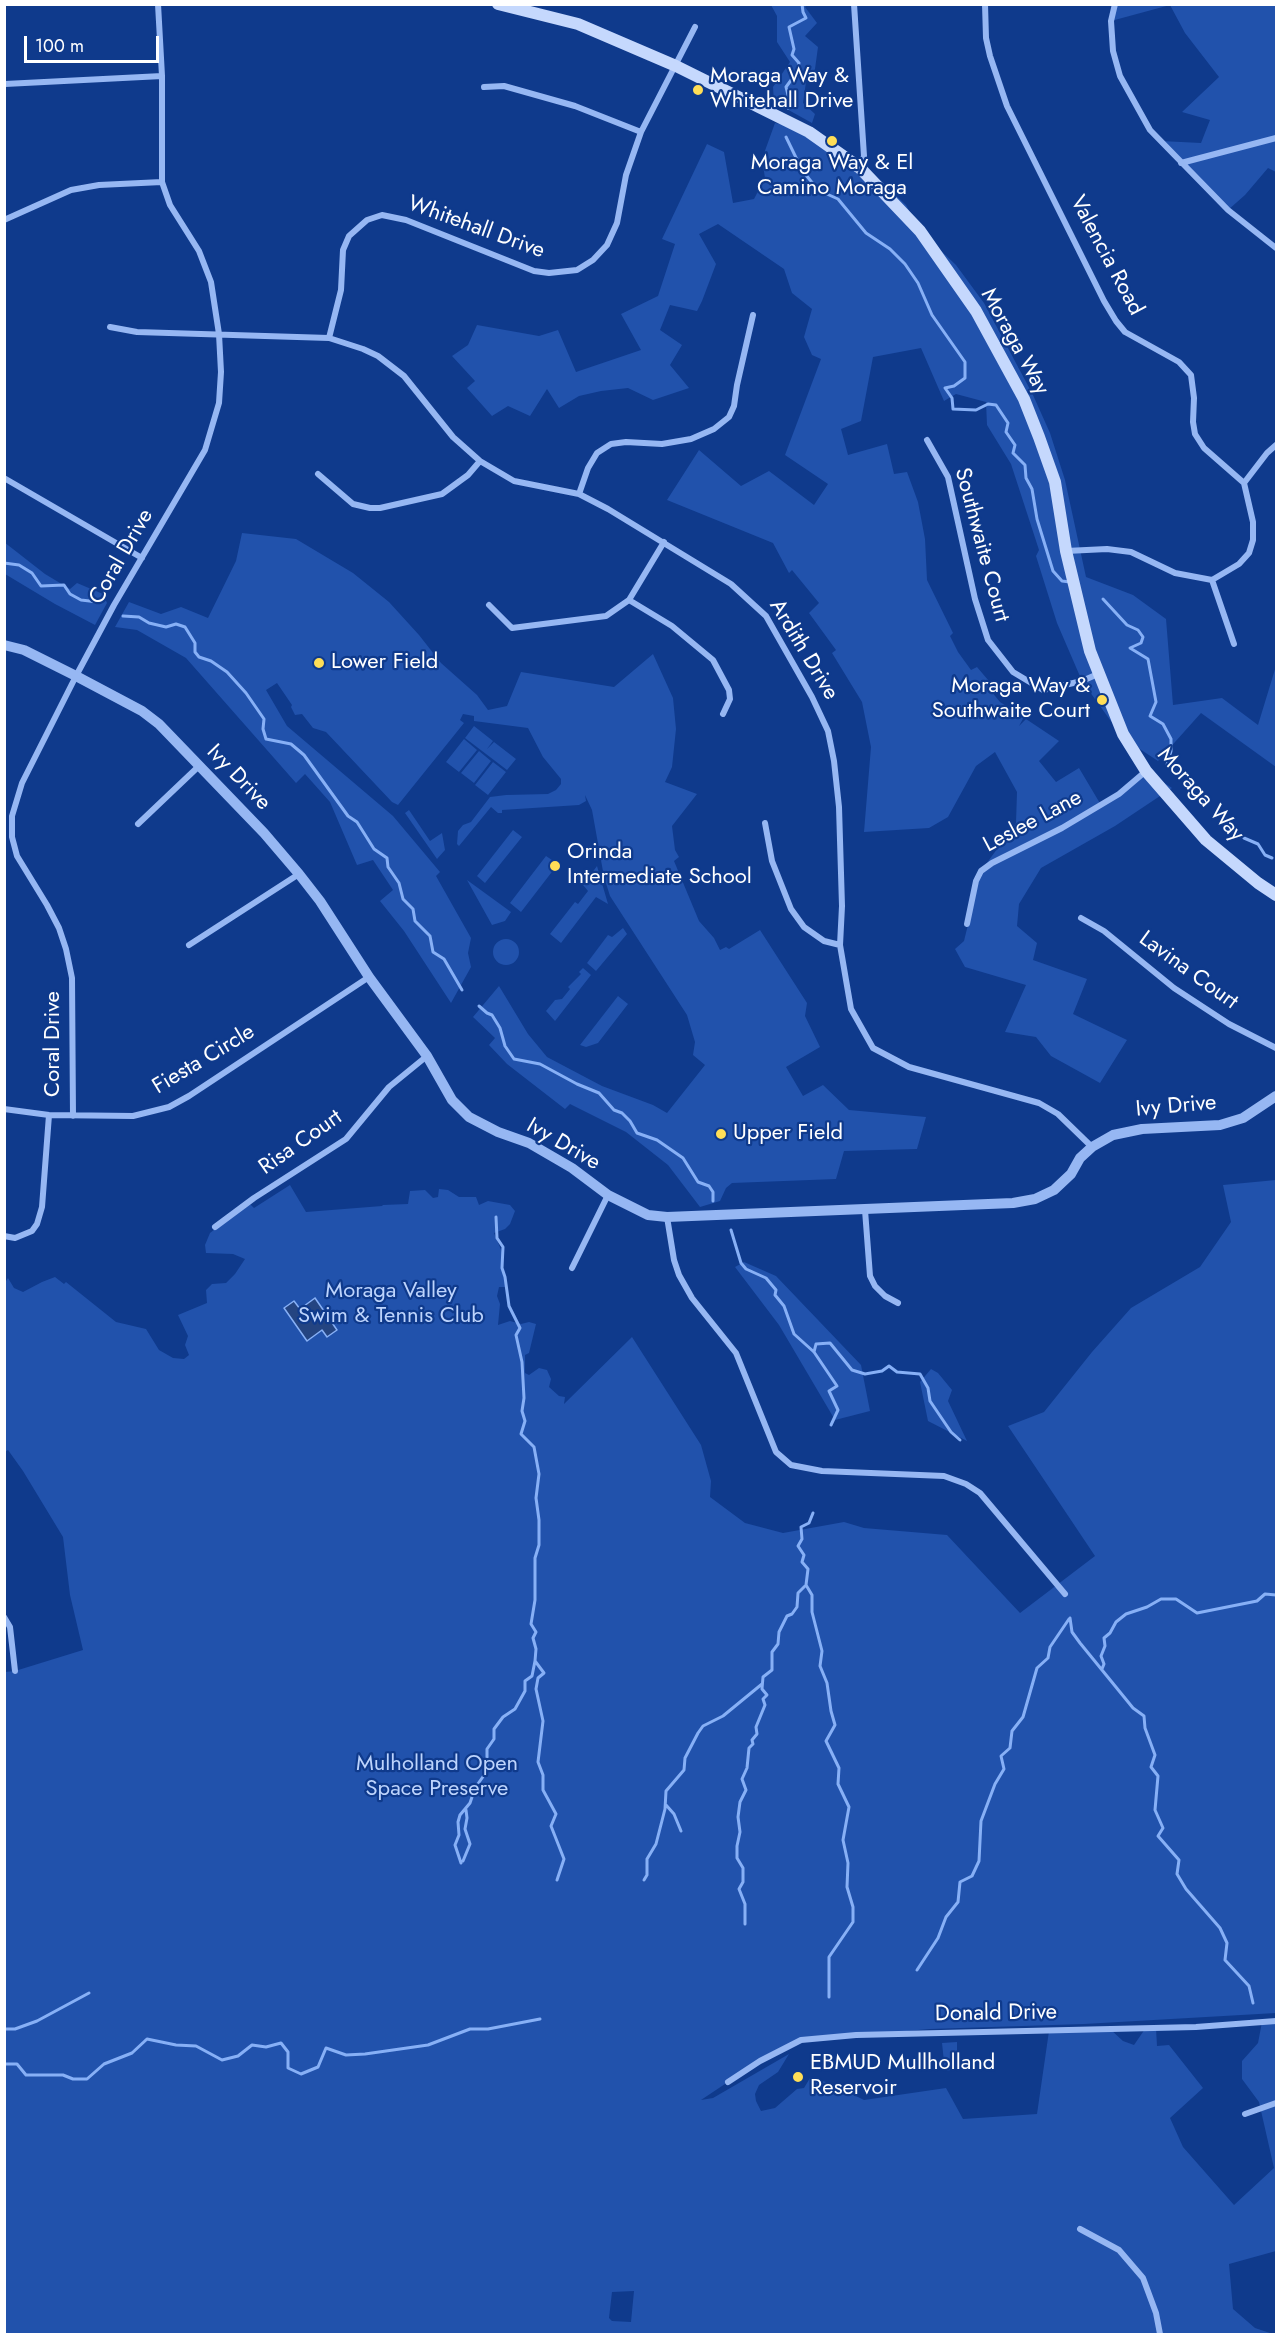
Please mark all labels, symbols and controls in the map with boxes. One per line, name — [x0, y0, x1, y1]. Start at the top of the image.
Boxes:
scale bar — [27, 24, 162, 62]
text: 100 m — [35, 33, 84, 59]
place label: Moraga Way & Whitehall Drive — [710, 64, 853, 116]
marker: Moraga Way & Whitehall Drive — [691, 83, 705, 97]
marker: Moraga Way & El Camino Moraga — [825, 134, 839, 148]
place label: Moraga Way & El Camino Moraga — [751, 151, 913, 202]
street label: Whitehall Drive — [404, 191, 548, 265]
street label: Valencia Road — [1063, 192, 1149, 320]
street label: Moraga Way — [974, 284, 1054, 400]
street label: Southwaite Court — [948, 465, 1014, 625]
street label: Coral Drive — [84, 505, 160, 609]
street label: Ardith Drive — [763, 595, 843, 705]
place label: Lower Field — [331, 650, 438, 676]
marker: Lower Field — [312, 656, 326, 670]
place label: Moraga Way & Southwaite Court — [932, 674, 1090, 726]
marker: Moraga Way & Southwaite Court — [1095, 693, 1109, 707]
street label: Ivy Drive — [200, 740, 276, 816]
street label: Moraga Way — [1151, 743, 1249, 847]
street label: Leslee Lane — [979, 785, 1087, 859]
place label: Orinda Intermediate School — [567, 840, 752, 891]
marker: Orinda Intermediate School — [548, 859, 562, 873]
street label: Lavina Court — [1133, 926, 1243, 1016]
street label: Coral Drive — [41, 991, 67, 1097]
street label: Fiesta Circle — [148, 1019, 260, 1101]
street label: Ivy Drive — [1135, 1090, 1217, 1124]
street label: Risa Court — [254, 1105, 348, 1181]
street label: Ivy Drive — [521, 1113, 605, 1177]
place label: Upper Field — [733, 1121, 843, 1147]
marker: Upper Field — [714, 1127, 728, 1141]
park label: Moraga Valley Swim & Tennis Club — [298, 1279, 484, 1330]
park label: Mulholland Open Space Preserve — [356, 1752, 518, 1804]
street label: Donald Drive — [935, 2000, 1057, 2028]
place label: EBMUD Mullholland Reservoir — [810, 2051, 995, 2102]
marker: EBMUD Mullholland Reservoir — [791, 2070, 805, 2084]

